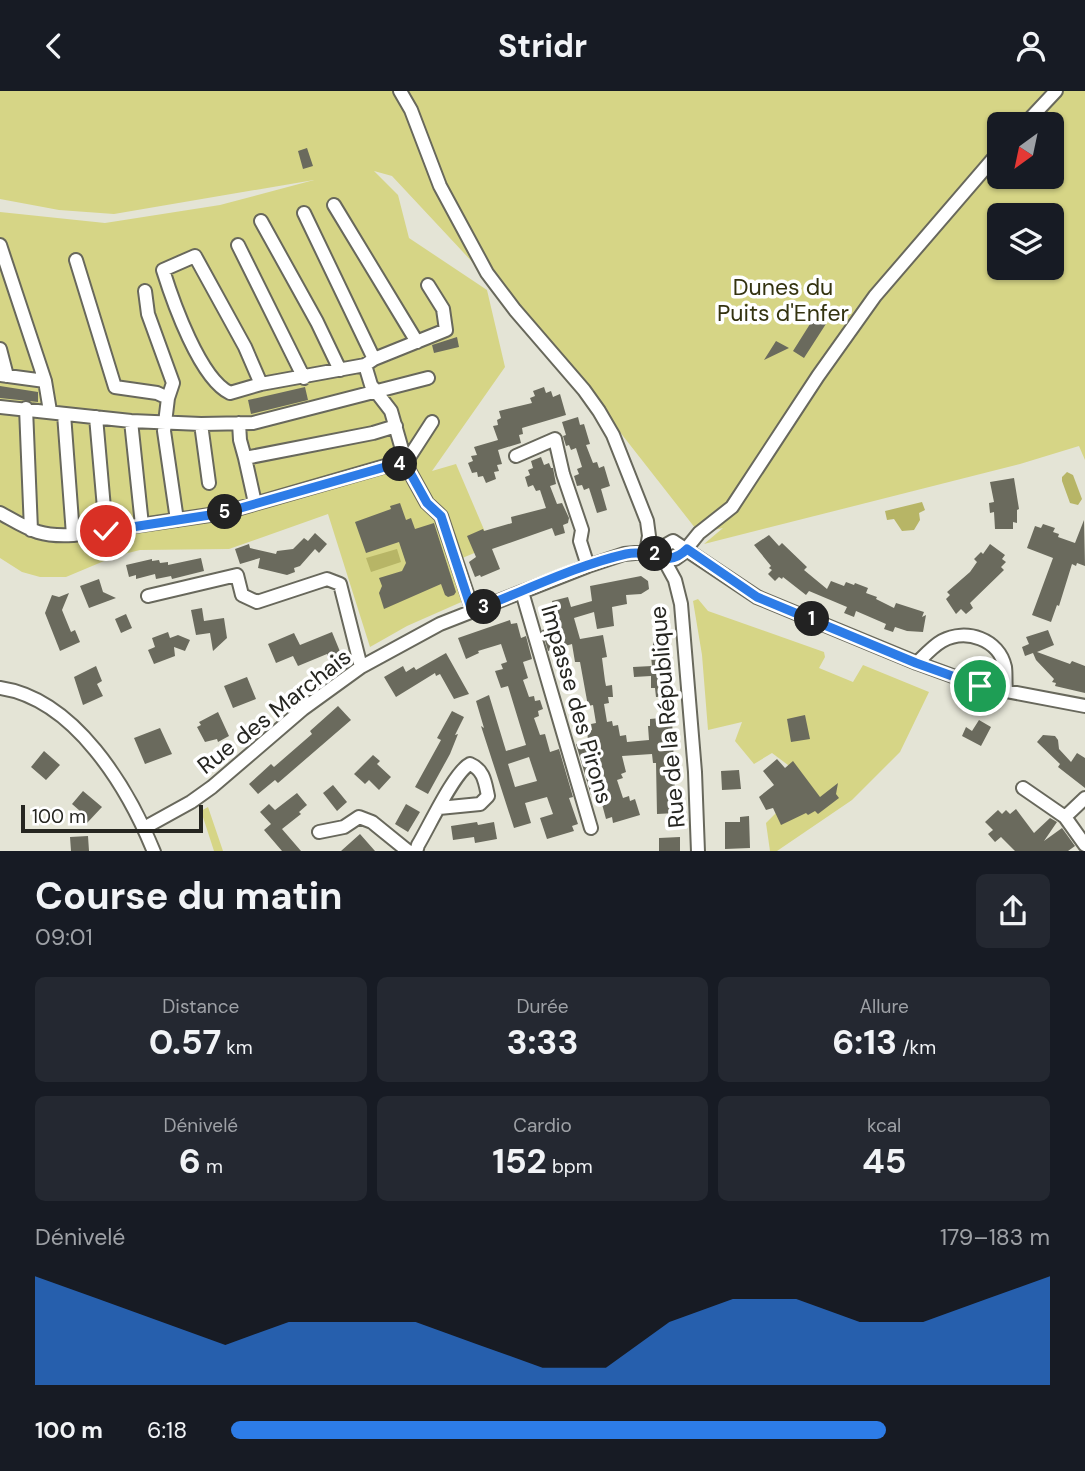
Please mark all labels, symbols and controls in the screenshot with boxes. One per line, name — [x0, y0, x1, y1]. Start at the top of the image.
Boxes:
text: Stridr — [498, 25, 587, 67]
icon: back — [35, 27, 73, 65]
icon: person — [1012, 27, 1050, 65]
north arrow — [987, 112, 1064, 189]
map controls — [987, 112, 1064, 280]
button: layers — [987, 203, 1064, 280]
park label: Dunes du Puits d'Enfer — [717, 272, 849, 328]
pin: 4 — [382, 447, 418, 481]
text: 4 — [393, 451, 406, 476]
pin: 5 — [208, 495, 243, 529]
text: 5 — [219, 499, 230, 524]
pin — [76, 501, 136, 561]
icon: check — [87, 512, 125, 550]
pin: 2 — [638, 537, 672, 571]
text: 2 — [649, 541, 660, 566]
pin: 3 — [466, 589, 502, 625]
text: 3 — [478, 594, 489, 619]
street label: Impasse des Pirons — [534, 601, 620, 807]
pin: 1 — [794, 601, 830, 637]
street label: Rue de la République — [642, 605, 692, 829]
text: 1 — [808, 606, 815, 631]
street label: Rue des Marchais — [191, 642, 357, 780]
pin — [950, 656, 1010, 716]
icon: arrive — [961, 667, 999, 705]
scale bar — [21, 803, 203, 834]
text: 100 m — [32, 804, 86, 829]
text: Course du matin — [35, 871, 343, 921]
button: share — [976, 874, 1050, 948]
text: 09:01 — [35, 922, 93, 952]
text: Distance — [162, 994, 239, 1019]
text: Durée — [516, 994, 569, 1019]
text: Allure — [859, 994, 909, 1019]
text: 0.57 — [149, 1019, 221, 1065]
text: 3:33 — [506, 1019, 579, 1065]
text: 6:13 — [832, 1019, 897, 1065]
text: km — [221, 1035, 253, 1060]
text: /km — [897, 1035, 936, 1060]
text: Dénivelé — [163, 1113, 238, 1138]
text: Cardio — [513, 1113, 572, 1138]
text: kcal — [867, 1113, 901, 1138]
text: 6 — [179, 1138, 201, 1184]
text: 152 — [492, 1138, 547, 1184]
text: 45 — [862, 1138, 906, 1184]
text: m — [201, 1154, 223, 1179]
text: bpm — [547, 1154, 593, 1179]
text: Dénivelé — [35, 1222, 125, 1252]
text: 179–183 m — [940, 1222, 1050, 1252]
text: 100 m — [35, 1415, 103, 1445]
text: 6:18 — [147, 1415, 187, 1445]

